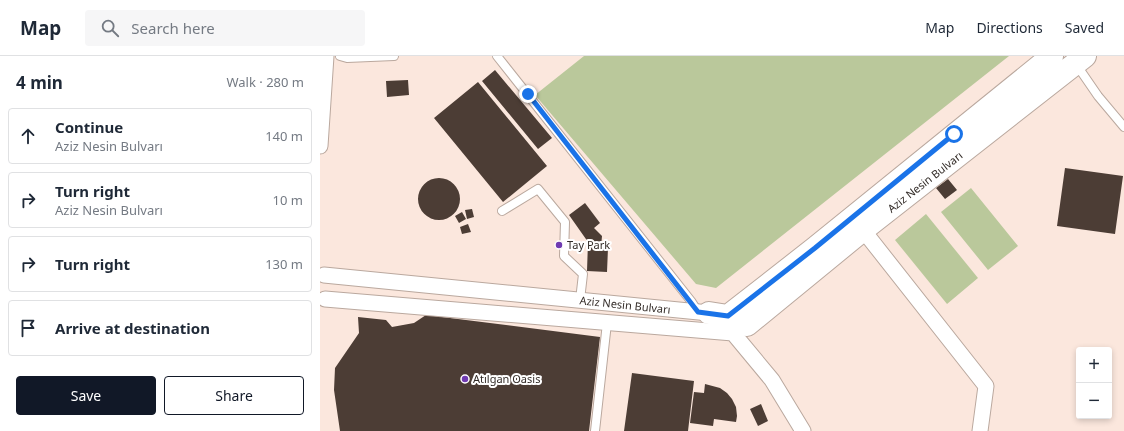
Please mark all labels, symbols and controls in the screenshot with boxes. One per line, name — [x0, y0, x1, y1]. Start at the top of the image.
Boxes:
search box — [85, 10, 365, 46]
text: Map — [20, 15, 61, 41]
icon: search — [99, 17, 121, 39]
text: Search here — [131, 18, 215, 38]
text: Map — [925, 18, 954, 37]
text: Directions — [976, 18, 1043, 37]
text: Saved — [1065, 18, 1104, 37]
text: 4 min — [16, 71, 63, 94]
text: Walk · 280 m — [226, 73, 304, 91]
route end — [519, 85, 537, 103]
text: Continue — [55, 117, 123, 137]
icon: ahead — [17, 125, 39, 147]
route start — [945, 125, 963, 143]
text: 140 m — [265, 127, 303, 145]
text: Aziz Nesin Bulvarı — [55, 137, 163, 155]
street label: Aziz Nesin Bulvarı — [884, 148, 965, 216]
text: Turn right — [55, 181, 130, 201]
icon: right — [17, 189, 39, 211]
text: 10 m — [273, 191, 303, 209]
text: Aziz Nesin Bulvarı — [55, 201, 163, 219]
place label: Tay Park — [567, 237, 610, 252]
marker: Tay Park — [554, 240, 564, 250]
icon: right — [17, 253, 39, 275]
text: Turn right — [55, 254, 130, 274]
text: 130 m — [265, 255, 303, 273]
street label: Aziz Nesin Bulvarı — [579, 292, 671, 317]
icon: arrive — [17, 317, 39, 339]
text: Arrive at destination — [55, 318, 210, 338]
map controls — [1076, 347, 1112, 419]
button: + — [1076, 347, 1112, 383]
place label: Atılgan Oasis — [473, 371, 540, 386]
marker: Atılgan Oasis — [460, 374, 470, 384]
button: Save — [16, 376, 156, 415]
button: Share — [164, 376, 304, 415]
button: − — [1076, 383, 1112, 419]

